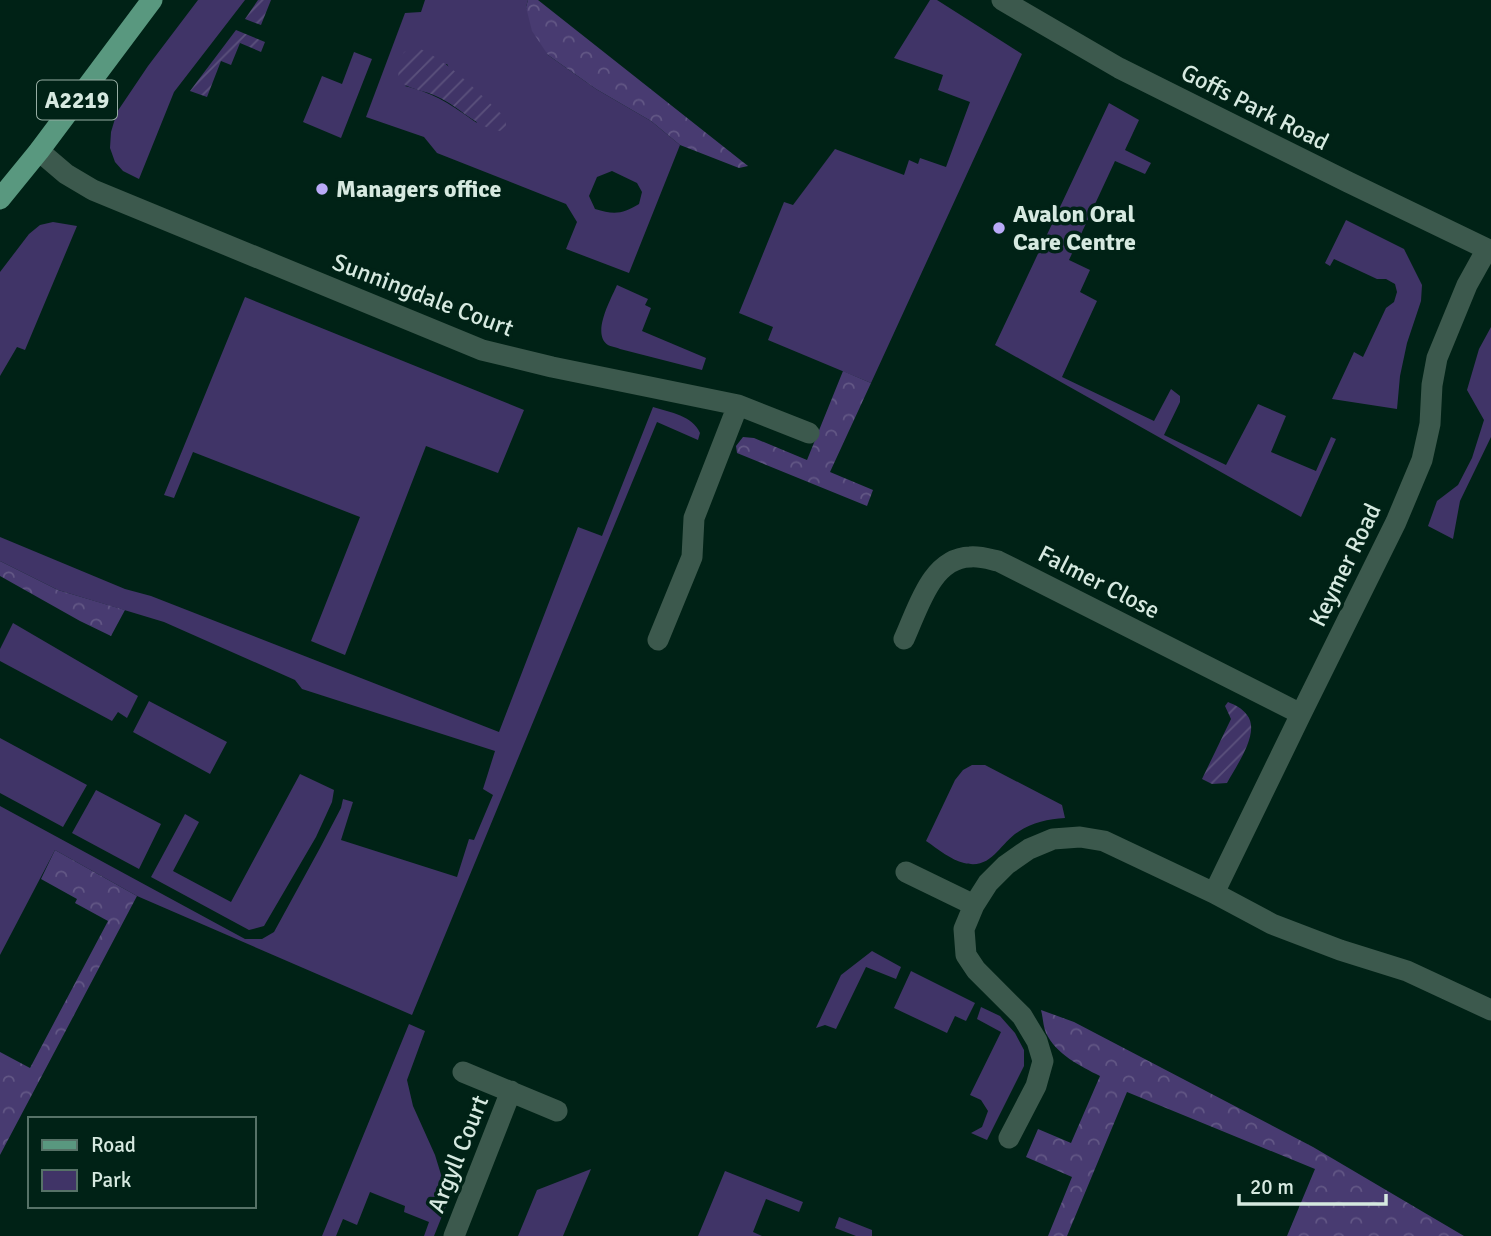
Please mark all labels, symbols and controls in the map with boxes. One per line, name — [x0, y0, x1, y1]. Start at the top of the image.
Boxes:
street label: Goffs Park Road — [1176, 57, 1334, 157]
road number: A2219 — [37, 80, 117, 120]
place label: Managers office — [336, 174, 501, 204]
marker: Managers office — [314, 181, 330, 197]
place label: Avalon Oral Care Centre — [1013, 199, 1136, 257]
marker: Avalon Oral Care Centre — [991, 220, 1007, 236]
street label: Sunningdale Court — [328, 247, 518, 343]
street label: Keymer Road — [1302, 498, 1388, 632]
street label: Falmer Close — [1033, 539, 1165, 625]
street label: Argyll Court — [421, 1091, 495, 1217]
legend — [28, 1117, 256, 1208]
text: Road — [91, 1132, 136, 1158]
scale bar — [1239, 1162, 1386, 1206]
text: Park — [91, 1167, 132, 1193]
text: 20 m — [1250, 1174, 1294, 1200]

